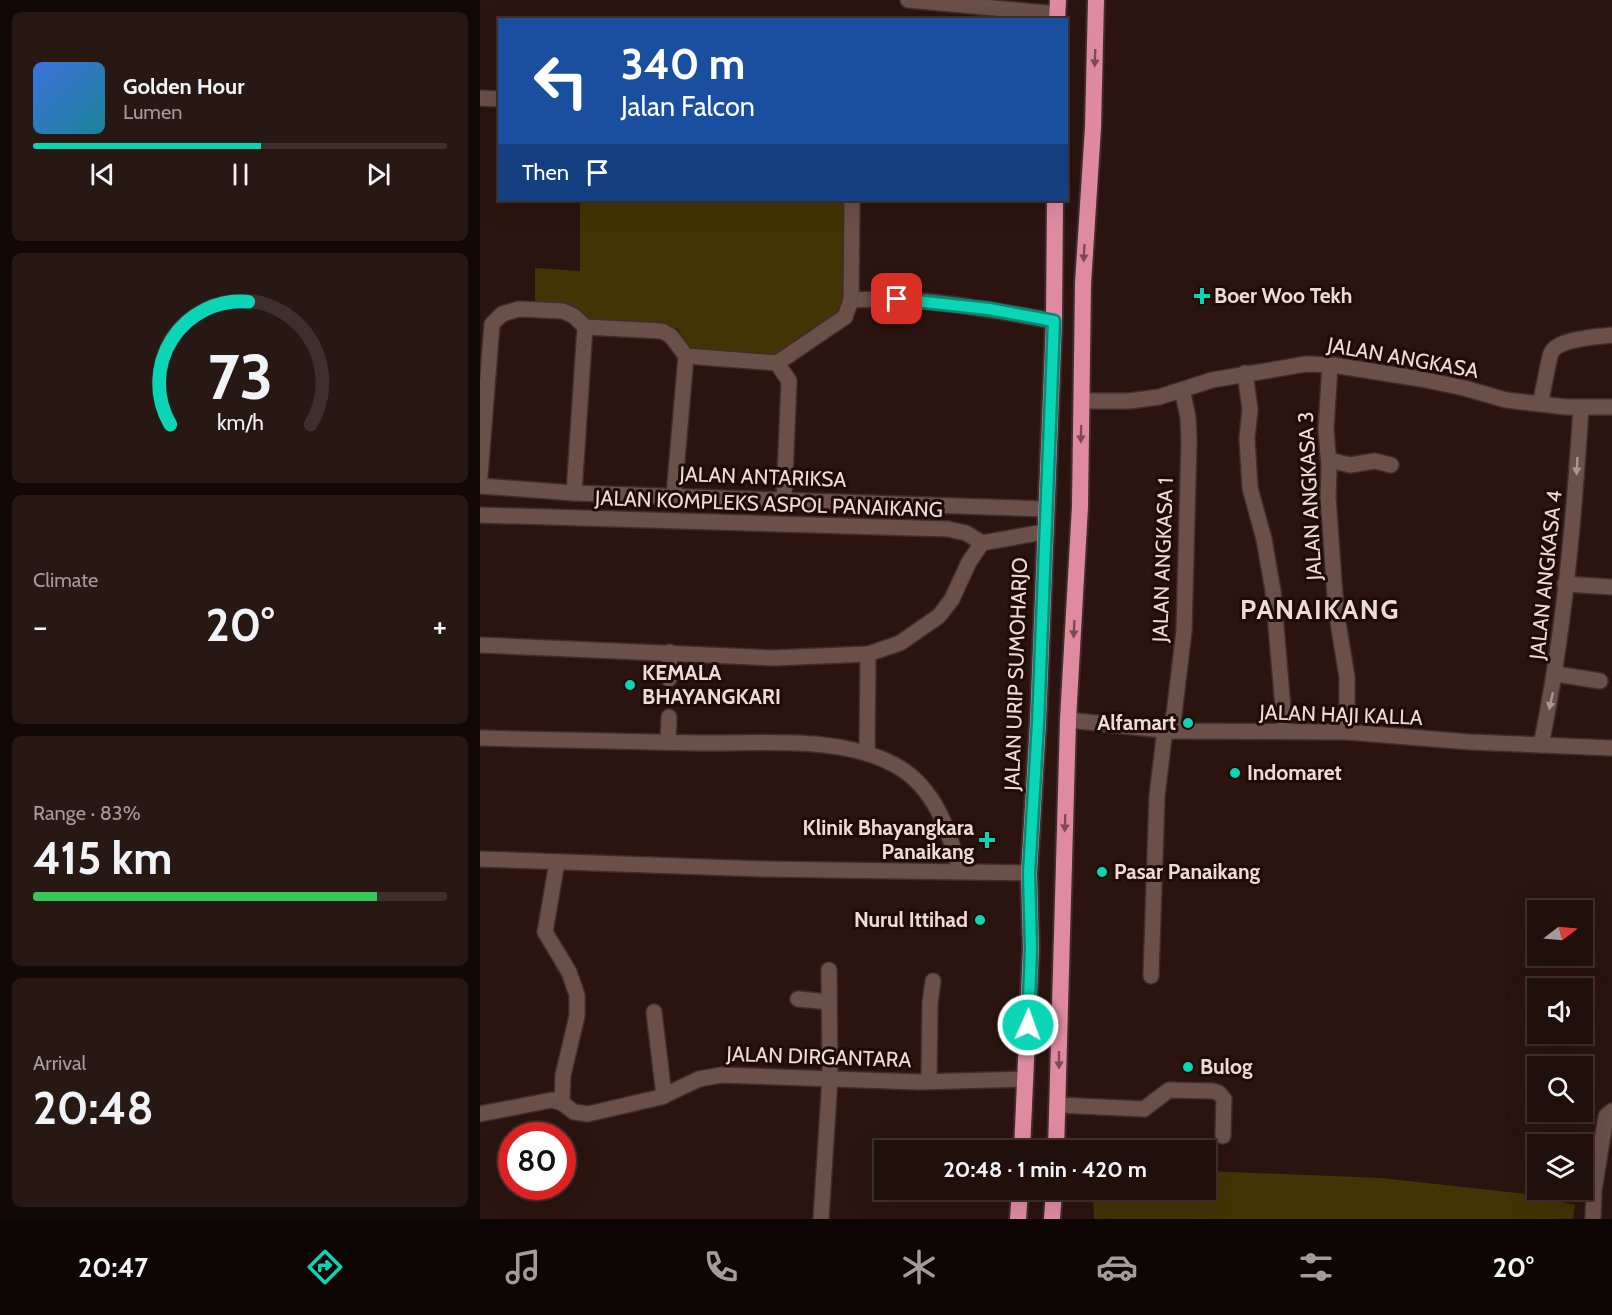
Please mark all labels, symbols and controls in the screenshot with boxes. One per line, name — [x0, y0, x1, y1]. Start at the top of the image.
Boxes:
text: 340 m — [621, 38, 745, 90]
icon: left — [522, 42, 600, 120]
one-way arrow — [1091, 49, 1100, 68]
text: Golden Hour — [123, 73, 244, 100]
text: Jalan Falcon — [621, 90, 755, 123]
text: Lumen — [123, 100, 182, 124]
icon: arrive — [581, 156, 614, 189]
icon: previous — [86, 158, 119, 191]
icon: pause — [224, 158, 257, 191]
icon: next — [362, 158, 395, 191]
text: Then — [522, 159, 569, 186]
one-way arrow — [1080, 244, 1089, 263]
pin — [871, 273, 922, 324]
icon: arrive — [880, 282, 913, 315]
place label: Boer Woo Tekh — [1214, 283, 1352, 308]
marker: Boer Woo Tekh — [1195, 289, 1209, 303]
street label: JALAN ANGKASA — [1325, 332, 1481, 383]
text: 73 — [207, 339, 273, 415]
text: km/h — [217, 410, 263, 436]
street label: JALAN ANGKASA 3 — [1293, 411, 1326, 582]
one-way arrow — [1076, 424, 1086, 443]
one-way arrow — [1573, 456, 1582, 475]
street label: JALAN ANTARIKSA — [678, 461, 847, 492]
street label: JALAN ANGKASA 1 — [1147, 477, 1178, 644]
street label: JALAN KOMPLEKS ASPOL PANAIKANG — [594, 485, 943, 522]
street label: JALAN ANGKASA 4 — [1524, 489, 1567, 662]
street label: JALAN URIP SUMOHARJO — [999, 557, 1032, 792]
text: Climate — [33, 568, 98, 592]
district label: PANAIKANG — [1240, 593, 1400, 626]
text: 20° — [206, 598, 274, 652]
text: − — [33, 606, 48, 646]
text: + — [432, 606, 447, 646]
one-way arrow — [1069, 619, 1078, 638]
place label: KEMALA BHAYANGKARI — [642, 660, 781, 709]
marker: KEMALA BHAYANGKARI — [623, 678, 637, 692]
one-way arrow — [1546, 692, 1555, 711]
street label: JALAN HAJI KALLA — [1258, 699, 1423, 730]
place label: Alfamart — [1097, 710, 1176, 735]
marker: Alfamart — [1181, 716, 1195, 730]
place label: Indomaret — [1247, 760, 1342, 785]
marker: Indomaret — [1228, 766, 1242, 780]
text: Range · 83% — [33, 801, 141, 825]
one-way arrow — [1061, 814, 1070, 833]
place label: Klinik Bhayangkara Panaikang — [803, 815, 975, 864]
text: 415 km — [33, 831, 172, 885]
marker: Klinik Bhayangkara Panaikang — [978, 831, 996, 849]
place label: Pasar Panaikang — [1114, 859, 1261, 884]
marker: Pasar Panaikang — [1095, 865, 1109, 879]
north arrow — [1527, 900, 1593, 966]
map controls — [1527, 900, 1593, 1200]
place label: Nurul Ittihad — [854, 907, 968, 932]
marker: Nurul Ittihad — [973, 913, 987, 927]
button: sound — [1527, 978, 1593, 1044]
position arrow — [996, 993, 1060, 1057]
street label: JALAN DIRGANTARA — [725, 1041, 912, 1072]
text: Arrival — [33, 1051, 86, 1075]
one-way arrow — [1054, 1051, 1064, 1070]
place label: Bulog — [1200, 1054, 1253, 1079]
button: search — [1527, 1056, 1593, 1122]
marker: Bulog — [1181, 1060, 1195, 1074]
text: 20:48 — [33, 1081, 154, 1135]
speed limit sign: 80 — [498, 1122, 576, 1200]
button: layers — [1527, 1134, 1593, 1200]
text: 20:48 · 1 min · 420 m — [943, 1156, 1147, 1183]
icon: directions — [304, 1246, 346, 1288]
icon: music — [502, 1246, 544, 1288]
icon: phone — [700, 1246, 742, 1288]
icon: climate — [898, 1246, 940, 1288]
icon: car — [1096, 1246, 1138, 1288]
icon: filters — [1295, 1246, 1337, 1288]
text: 20:47 — [78, 1251, 148, 1284]
text: 20° — [1493, 1251, 1534, 1284]

